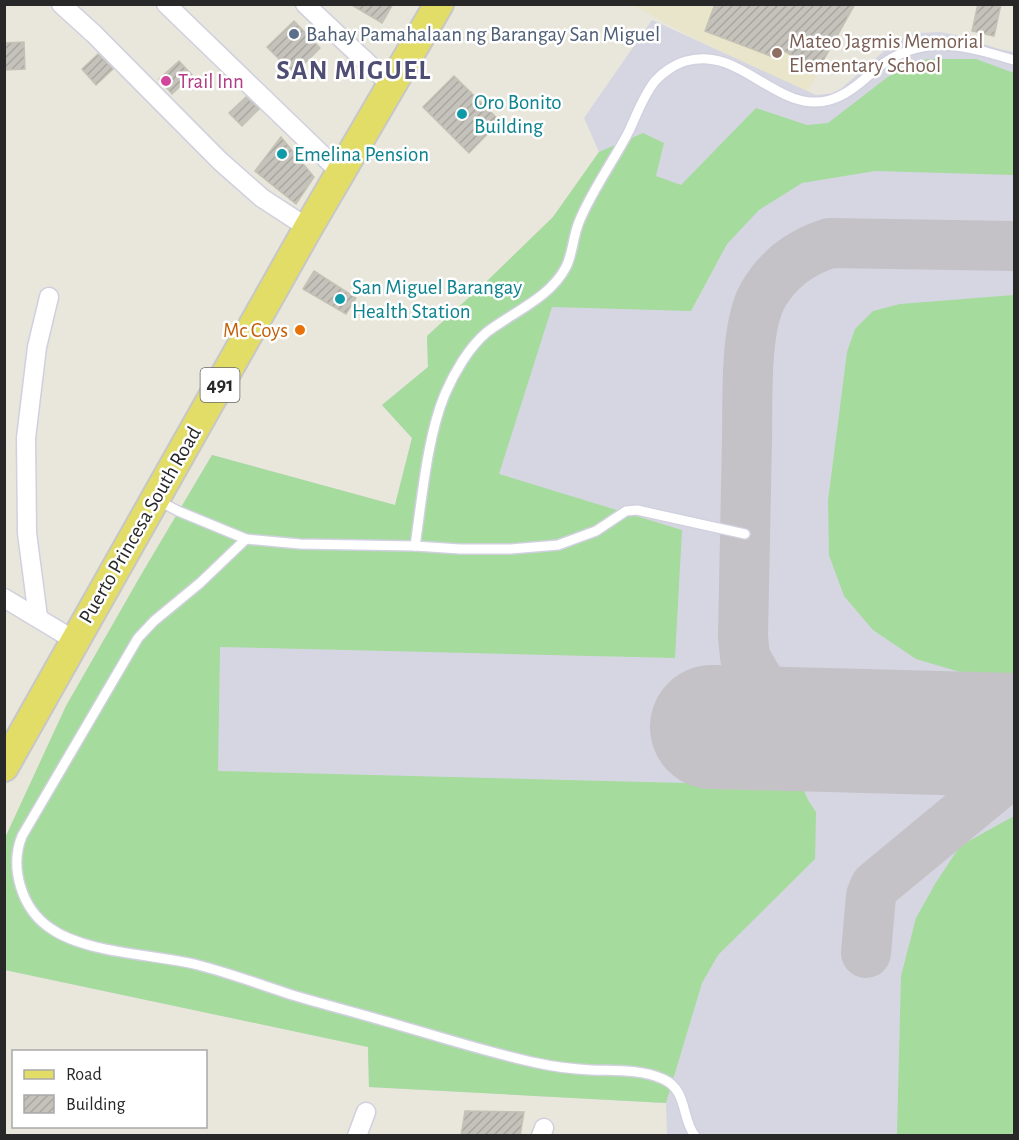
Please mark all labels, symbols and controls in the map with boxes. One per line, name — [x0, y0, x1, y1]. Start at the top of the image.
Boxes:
place label: Bahay Pamahalaan ng Barangay San Miguel — [306, 24, 660, 45]
marker: Bahay Pamahalaan ng Barangay San Miguel — [287, 27, 301, 41]
place label: Mateo Jagmis Memorial Elementary School — [789, 31, 984, 76]
marker: Mateo Jagmis Memorial Elementary School — [770, 46, 784, 60]
district label: SAN MIGUEL — [276, 57, 432, 84]
place label: Trail Inn — [178, 71, 244, 92]
marker: Trail Inn — [159, 74, 173, 88]
place label: Oro Bonito Building — [474, 92, 562, 137]
marker: Oro Bonito Building — [455, 107, 469, 121]
place label: Emelina Pension — [294, 144, 429, 165]
marker: Emelina Pension — [275, 147, 289, 161]
place label: San Miguel Barangay Health Station — [352, 277, 522, 322]
marker: San Miguel Barangay Health Station — [333, 292, 347, 306]
place label: Mc Coys — [223, 320, 288, 341]
marker: Mc Coys — [293, 323, 307, 337]
road number: 491 — [200, 368, 240, 402]
street label: Puerto Princesa South Road — [75, 423, 205, 627]
legend — [12, 1050, 207, 1128]
text: Road — [66, 1066, 102, 1084]
text: Building — [66, 1096, 126, 1114]

